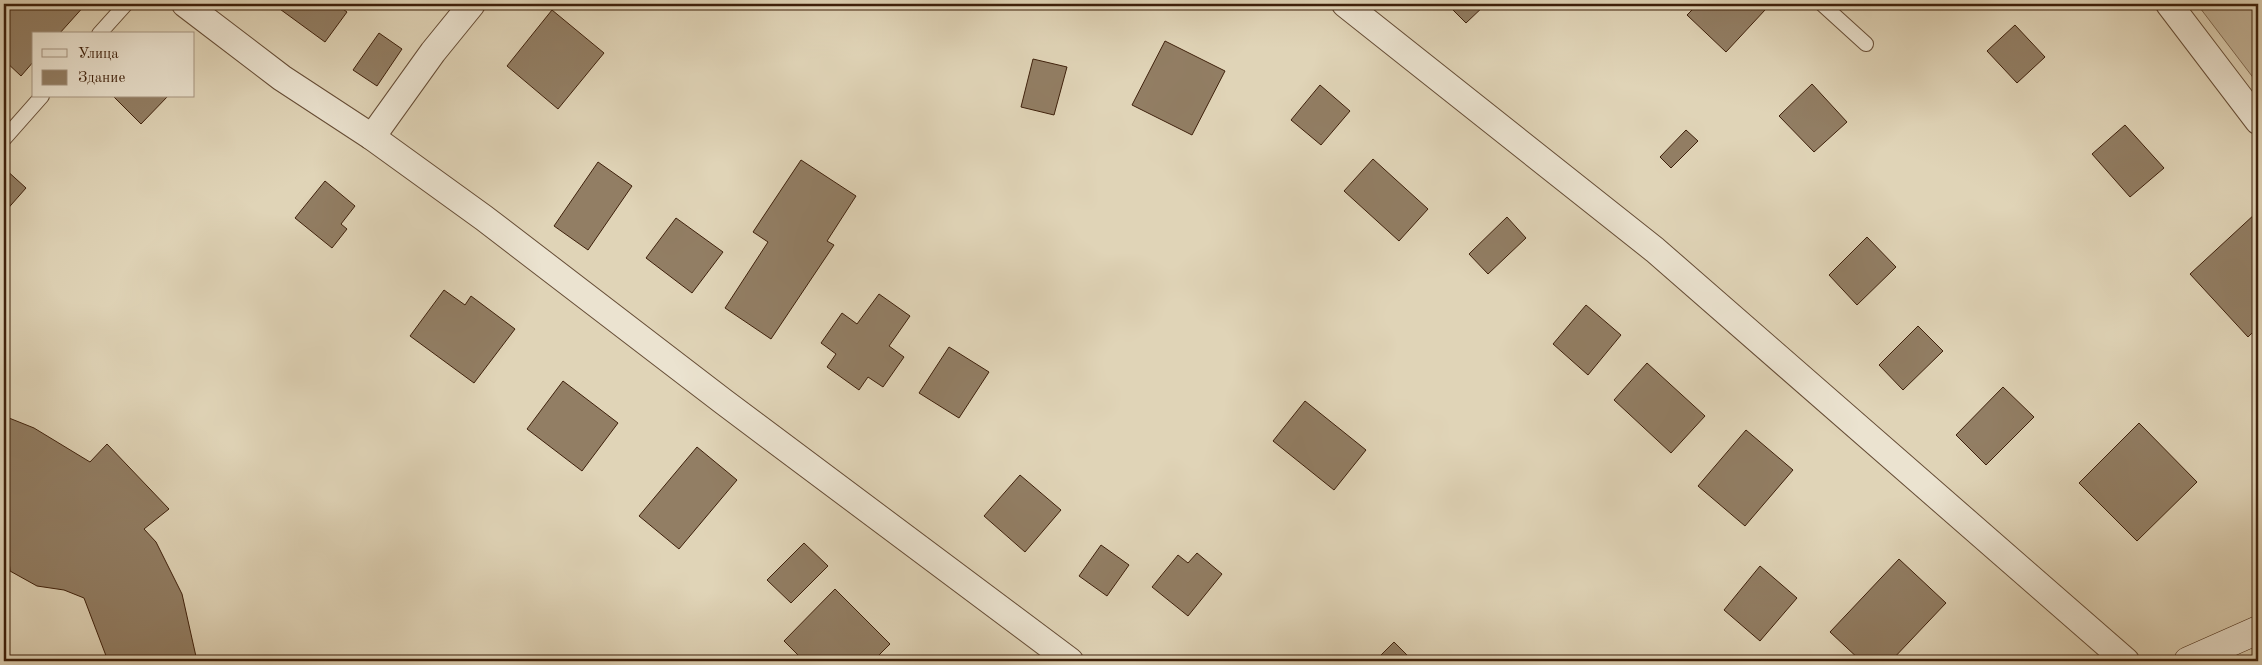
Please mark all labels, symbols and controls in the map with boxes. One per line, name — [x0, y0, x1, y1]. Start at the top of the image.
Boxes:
legend — [32, 32, 195, 98]
text: Улица — [78, 47, 119, 62]
text: Здание — [78, 71, 125, 86]

